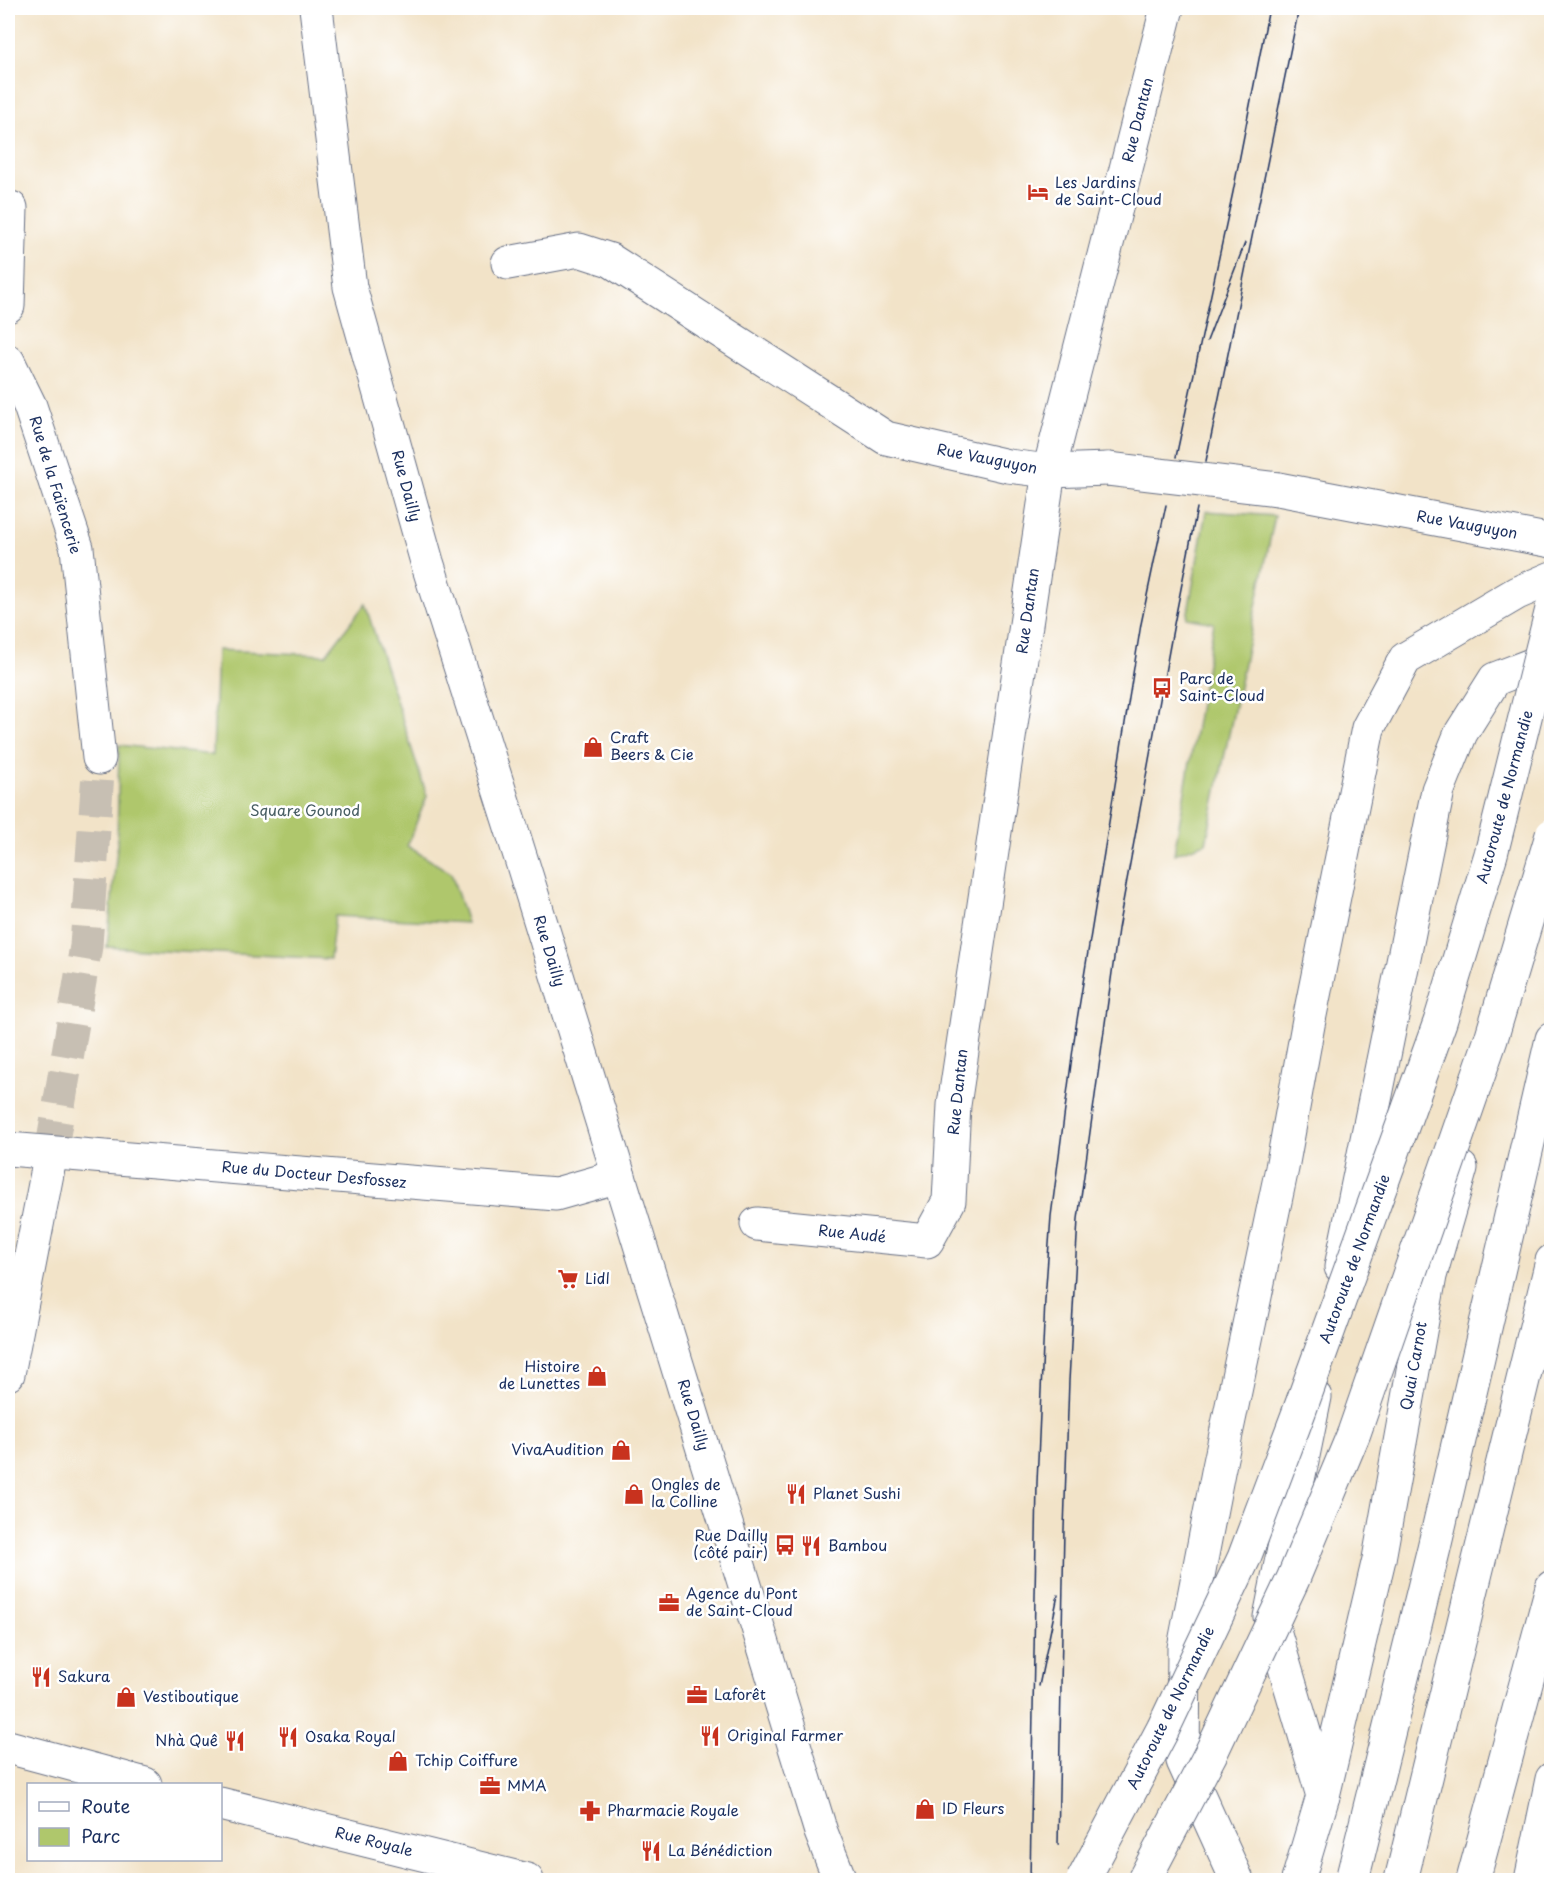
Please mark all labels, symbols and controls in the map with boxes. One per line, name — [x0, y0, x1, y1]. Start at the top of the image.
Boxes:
street label: Rue Dantan — [1115, 75, 1158, 164]
place label: Les Jardins de Saint-Cloud — [1055, 170, 1162, 210]
hotel icon: Les Jardins de Saint-Cloud — [1026, 180, 1050, 204]
street label: Rue de la Faïencerie — [24, 413, 88, 556]
street label: Rue Vauguyon — [935, 436, 1040, 479]
street label: Rue Dailly — [387, 447, 428, 524]
street label: Rue Vauguyon — [1415, 503, 1520, 544]
street label: Rue Dantan — [1009, 566, 1044, 655]
place label: Parc de Saint-Cloud — [1179, 666, 1265, 706]
bus stop icon: Parc de Saint-Cloud — [1150, 676, 1174, 700]
street label: Autoroute de Normandie — [1469, 707, 1538, 886]
place label: Craft Beers & Cie — [610, 725, 694, 765]
shop icon: Craft Beers & Cie — [581, 735, 605, 759]
park label: Square Gounod — [250, 798, 360, 821]
street label: Rue Dailly — [529, 912, 572, 989]
street label: Rue Dantan — [941, 1048, 972, 1136]
street label: Rue du Docteur Desfossez — [221, 1154, 407, 1193]
street label: Autoroute de Normandie — [1312, 1171, 1395, 1346]
street label: Rue Audé — [817, 1218, 887, 1247]
place label: Lidl — [585, 1266, 610, 1289]
supermarket icon: Lidl — [556, 1267, 580, 1291]
street label: Quai Carnot — [1393, 1320, 1432, 1412]
place label: Histoire de Lunettes — [499, 1354, 580, 1394]
shop icon: Histoire de Lunettes — [585, 1364, 609, 1388]
street label: Rue Dailly — [673, 1376, 716, 1453]
place label: VivaAudition — [511, 1437, 604, 1460]
shop icon: VivaAudition — [609, 1438, 633, 1462]
place label: Ongles de la Colline — [651, 1472, 721, 1512]
place label: Planet Sushi — [813, 1481, 901, 1504]
shop icon: Ongles de la Colline — [622, 1482, 646, 1506]
restaurant icon: Planet Sushi — [784, 1482, 808, 1506]
place label: Rue Dailly (côté pair) — [693, 1523, 768, 1563]
bus stop icon: Rue Dailly (côté pair) — [773, 1533, 797, 1557]
place label: Bambou — [828, 1533, 887, 1556]
restaurant icon: Bambou — [799, 1534, 823, 1558]
place label: Agence du Pont de Saint-Cloud — [686, 1581, 798, 1621]
office icon: Agence du Pont de Saint-Cloud — [657, 1591, 681, 1615]
street label: Autoroute de Normandie — [1120, 1622, 1219, 1793]
place label: Sakura — [58, 1664, 111, 1687]
restaurant icon: Sakura — [29, 1665, 53, 1689]
place label: Laforêt — [714, 1682, 766, 1705]
office icon: Laforêt — [685, 1683, 709, 1707]
place label: Vestiboutique — [143, 1684, 239, 1707]
shop icon: Vestiboutique — [114, 1685, 138, 1709]
place label: Original Farmer — [727, 1723, 843, 1746]
place label: Osaka Royal — [305, 1724, 396, 1747]
restaurant icon: Original Farmer — [698, 1724, 722, 1748]
restaurant icon: Osaka Royal — [276, 1725, 300, 1749]
place label: Nhà Quê — [155, 1728, 218, 1751]
restaurant icon: Nhà Quê — [223, 1729, 247, 1753]
place label: Tchip Coiffure — [415, 1748, 518, 1771]
shop icon: Tchip Coiffure — [386, 1749, 410, 1773]
place label: MMA — [507, 1773, 547, 1796]
office icon: MMA — [478, 1774, 502, 1798]
legend — [27, 1783, 222, 1861]
text: Route — [81, 1792, 131, 1819]
place label: ID Fleurs — [942, 1796, 1005, 1819]
shop icon: ID Fleurs — [913, 1797, 937, 1821]
place label: Pharmacie Royale — [607, 1798, 739, 1821]
pharmacy icon: Pharmacie Royale — [578, 1799, 602, 1823]
street label: Rue Royale — [333, 1820, 416, 1861]
text: Parc — [81, 1822, 120, 1849]
place label: La Bénédiction — [668, 1838, 773, 1861]
restaurant icon: La Bénédiction — [639, 1839, 663, 1863]

